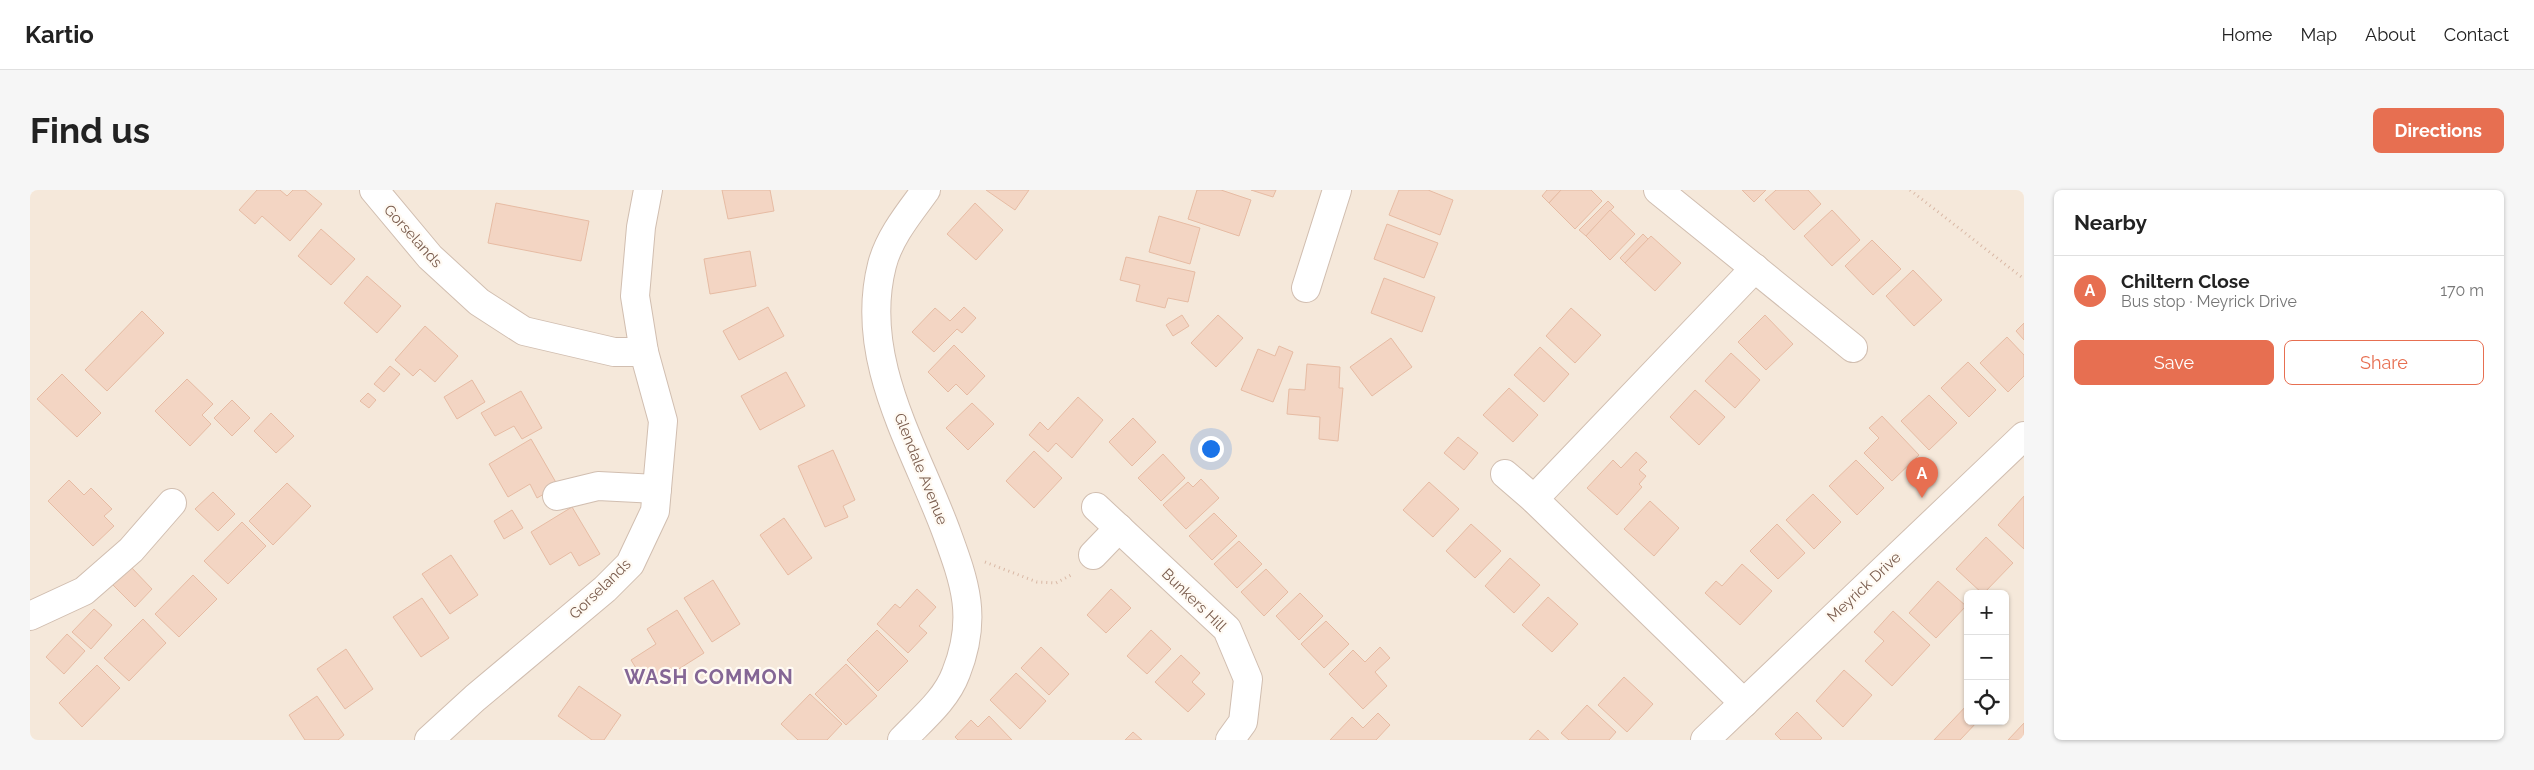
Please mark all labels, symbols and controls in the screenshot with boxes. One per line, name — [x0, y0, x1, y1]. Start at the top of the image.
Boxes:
text: Kartio — [25, 20, 94, 49]
text: Home — [2221, 24, 2272, 45]
text: Map — [2300, 24, 2337, 45]
text: About — [2365, 24, 2416, 45]
text: Contact — [2444, 24, 2509, 45]
button: Directions — [2373, 108, 2504, 153]
text: Find us — [30, 110, 150, 151]
street label: Gorselands — [380, 201, 446, 271]
text: Nearby — [2074, 210, 2147, 235]
text: Chiltern Close — [2121, 270, 2250, 292]
text: A — [2085, 281, 2095, 300]
text: 170 m — [2440, 281, 2484, 300]
text: Bus stop · Meyrick Drive — [2121, 292, 2297, 311]
button: Save — [2074, 340, 2274, 385]
button: Share — [2284, 340, 2484, 385]
street label: Glendale Avenue — [890, 411, 952, 528]
your location — [1198, 436, 1224, 462]
pin: A — [1906, 457, 1938, 498]
street label: Meyrick Drive — [1823, 548, 1905, 626]
street label: Gorselands — [565, 555, 635, 623]
street label: Bunkers Hill — [1158, 565, 1231, 636]
map controls — [1964, 590, 2009, 725]
button: + — [1964, 590, 2009, 635]
button: − — [1964, 635, 2009, 680]
district label: WASH COMMON — [624, 665, 794, 689]
button: locate — [1964, 680, 2009, 725]

